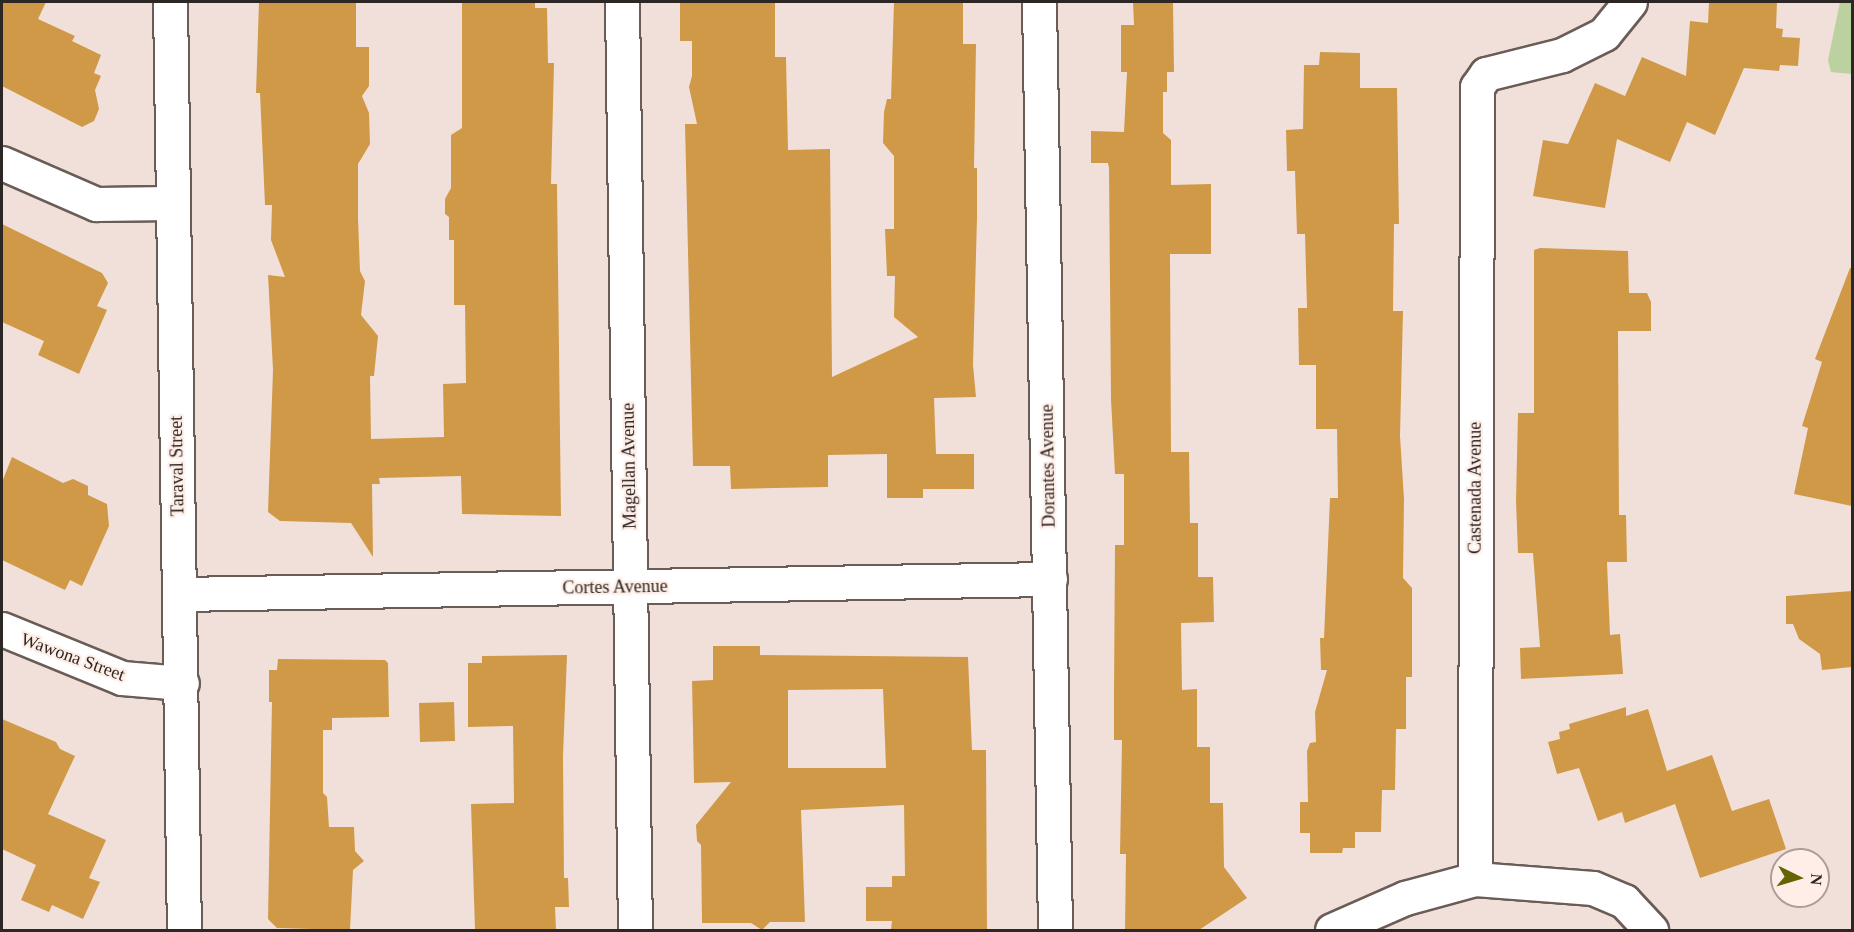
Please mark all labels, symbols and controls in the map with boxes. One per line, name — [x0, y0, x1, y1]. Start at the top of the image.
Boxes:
street label: Magellan Avenue — [617, 402, 641, 530]
street label: Dorantes Avenue — [1036, 404, 1060, 528]
street label: Taraval Street — [165, 416, 189, 516]
street label: Castenada Avenue — [1464, 421, 1486, 555]
street label: Cortes Avenue — [562, 575, 668, 599]
street label: Wawona Street — [18, 628, 128, 686]
north arrow — [1770, 848, 1830, 908]
text: N — [1807, 873, 1825, 886]

